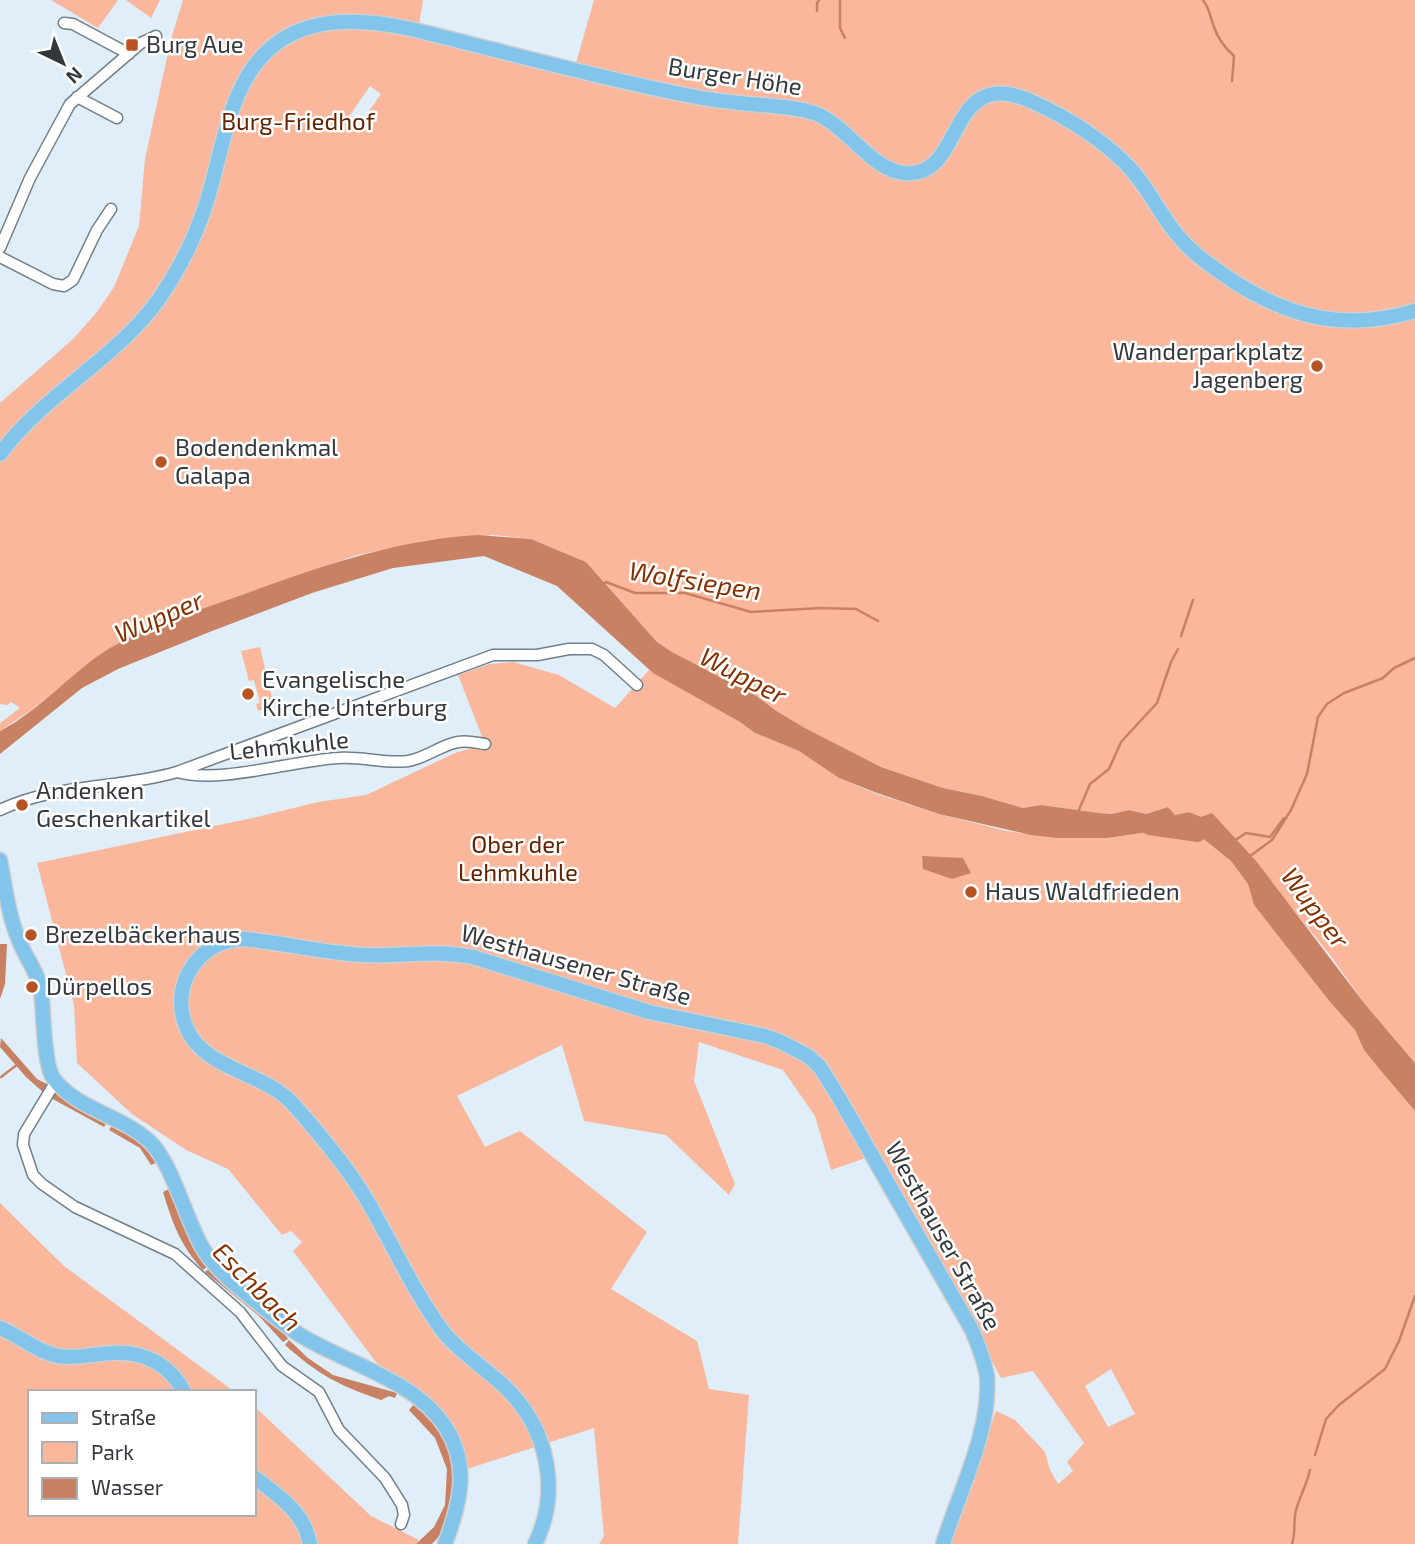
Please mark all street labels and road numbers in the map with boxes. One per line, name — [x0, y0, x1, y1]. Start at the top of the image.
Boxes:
street label: Burger Höhe — [666, 51, 804, 100]
street label: Lehmkuhle — [228, 724, 350, 765]
street label: Westhausener Straße — [458, 917, 695, 1010]
street label: Westhauser Straße — [880, 1136, 1008, 1335]

